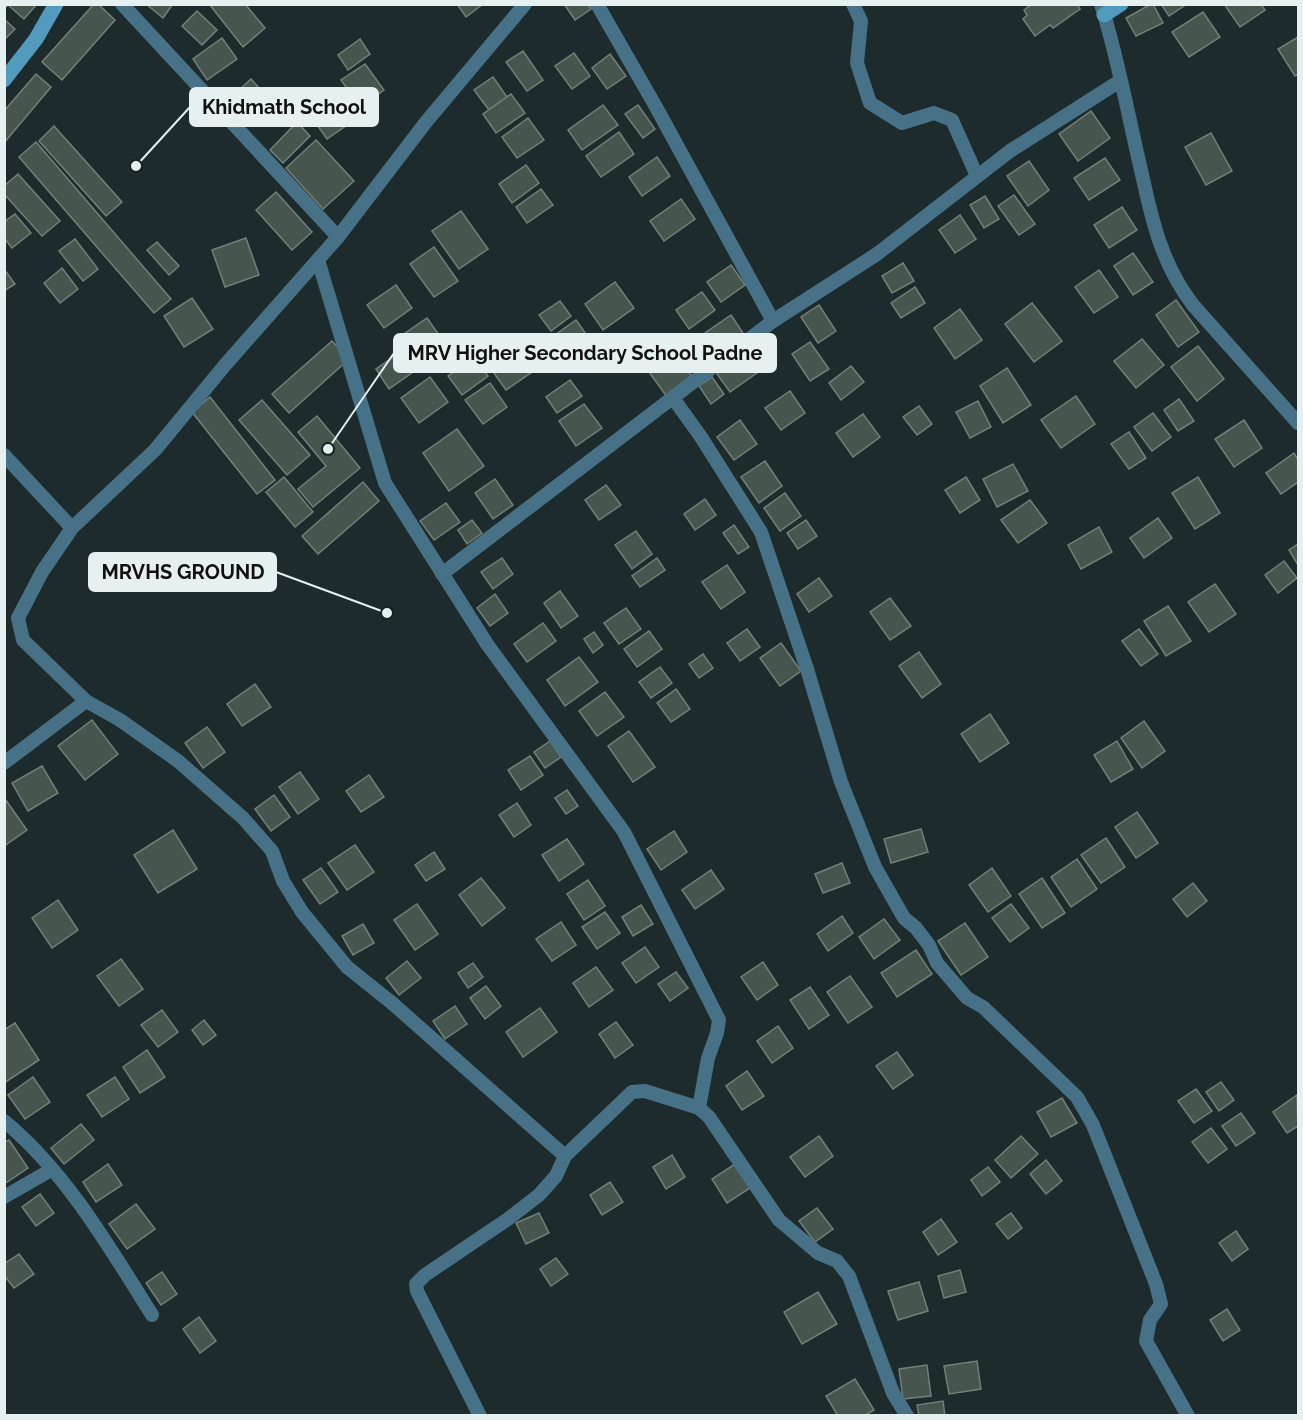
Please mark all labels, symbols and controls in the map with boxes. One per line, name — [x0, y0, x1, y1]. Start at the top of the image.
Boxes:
callout: Khidmath School — [190, 88, 378, 126]
text: Khidmath School — [202, 95, 367, 119]
callout: MRV Higher Secondary School Padne — [394, 334, 776, 372]
text: MRV Higher Secondary School Padne — [408, 341, 762, 365]
callout: MRVHS GROUND — [89, 553, 276, 591]
text: MRVHS GROUND — [101, 560, 265, 584]

